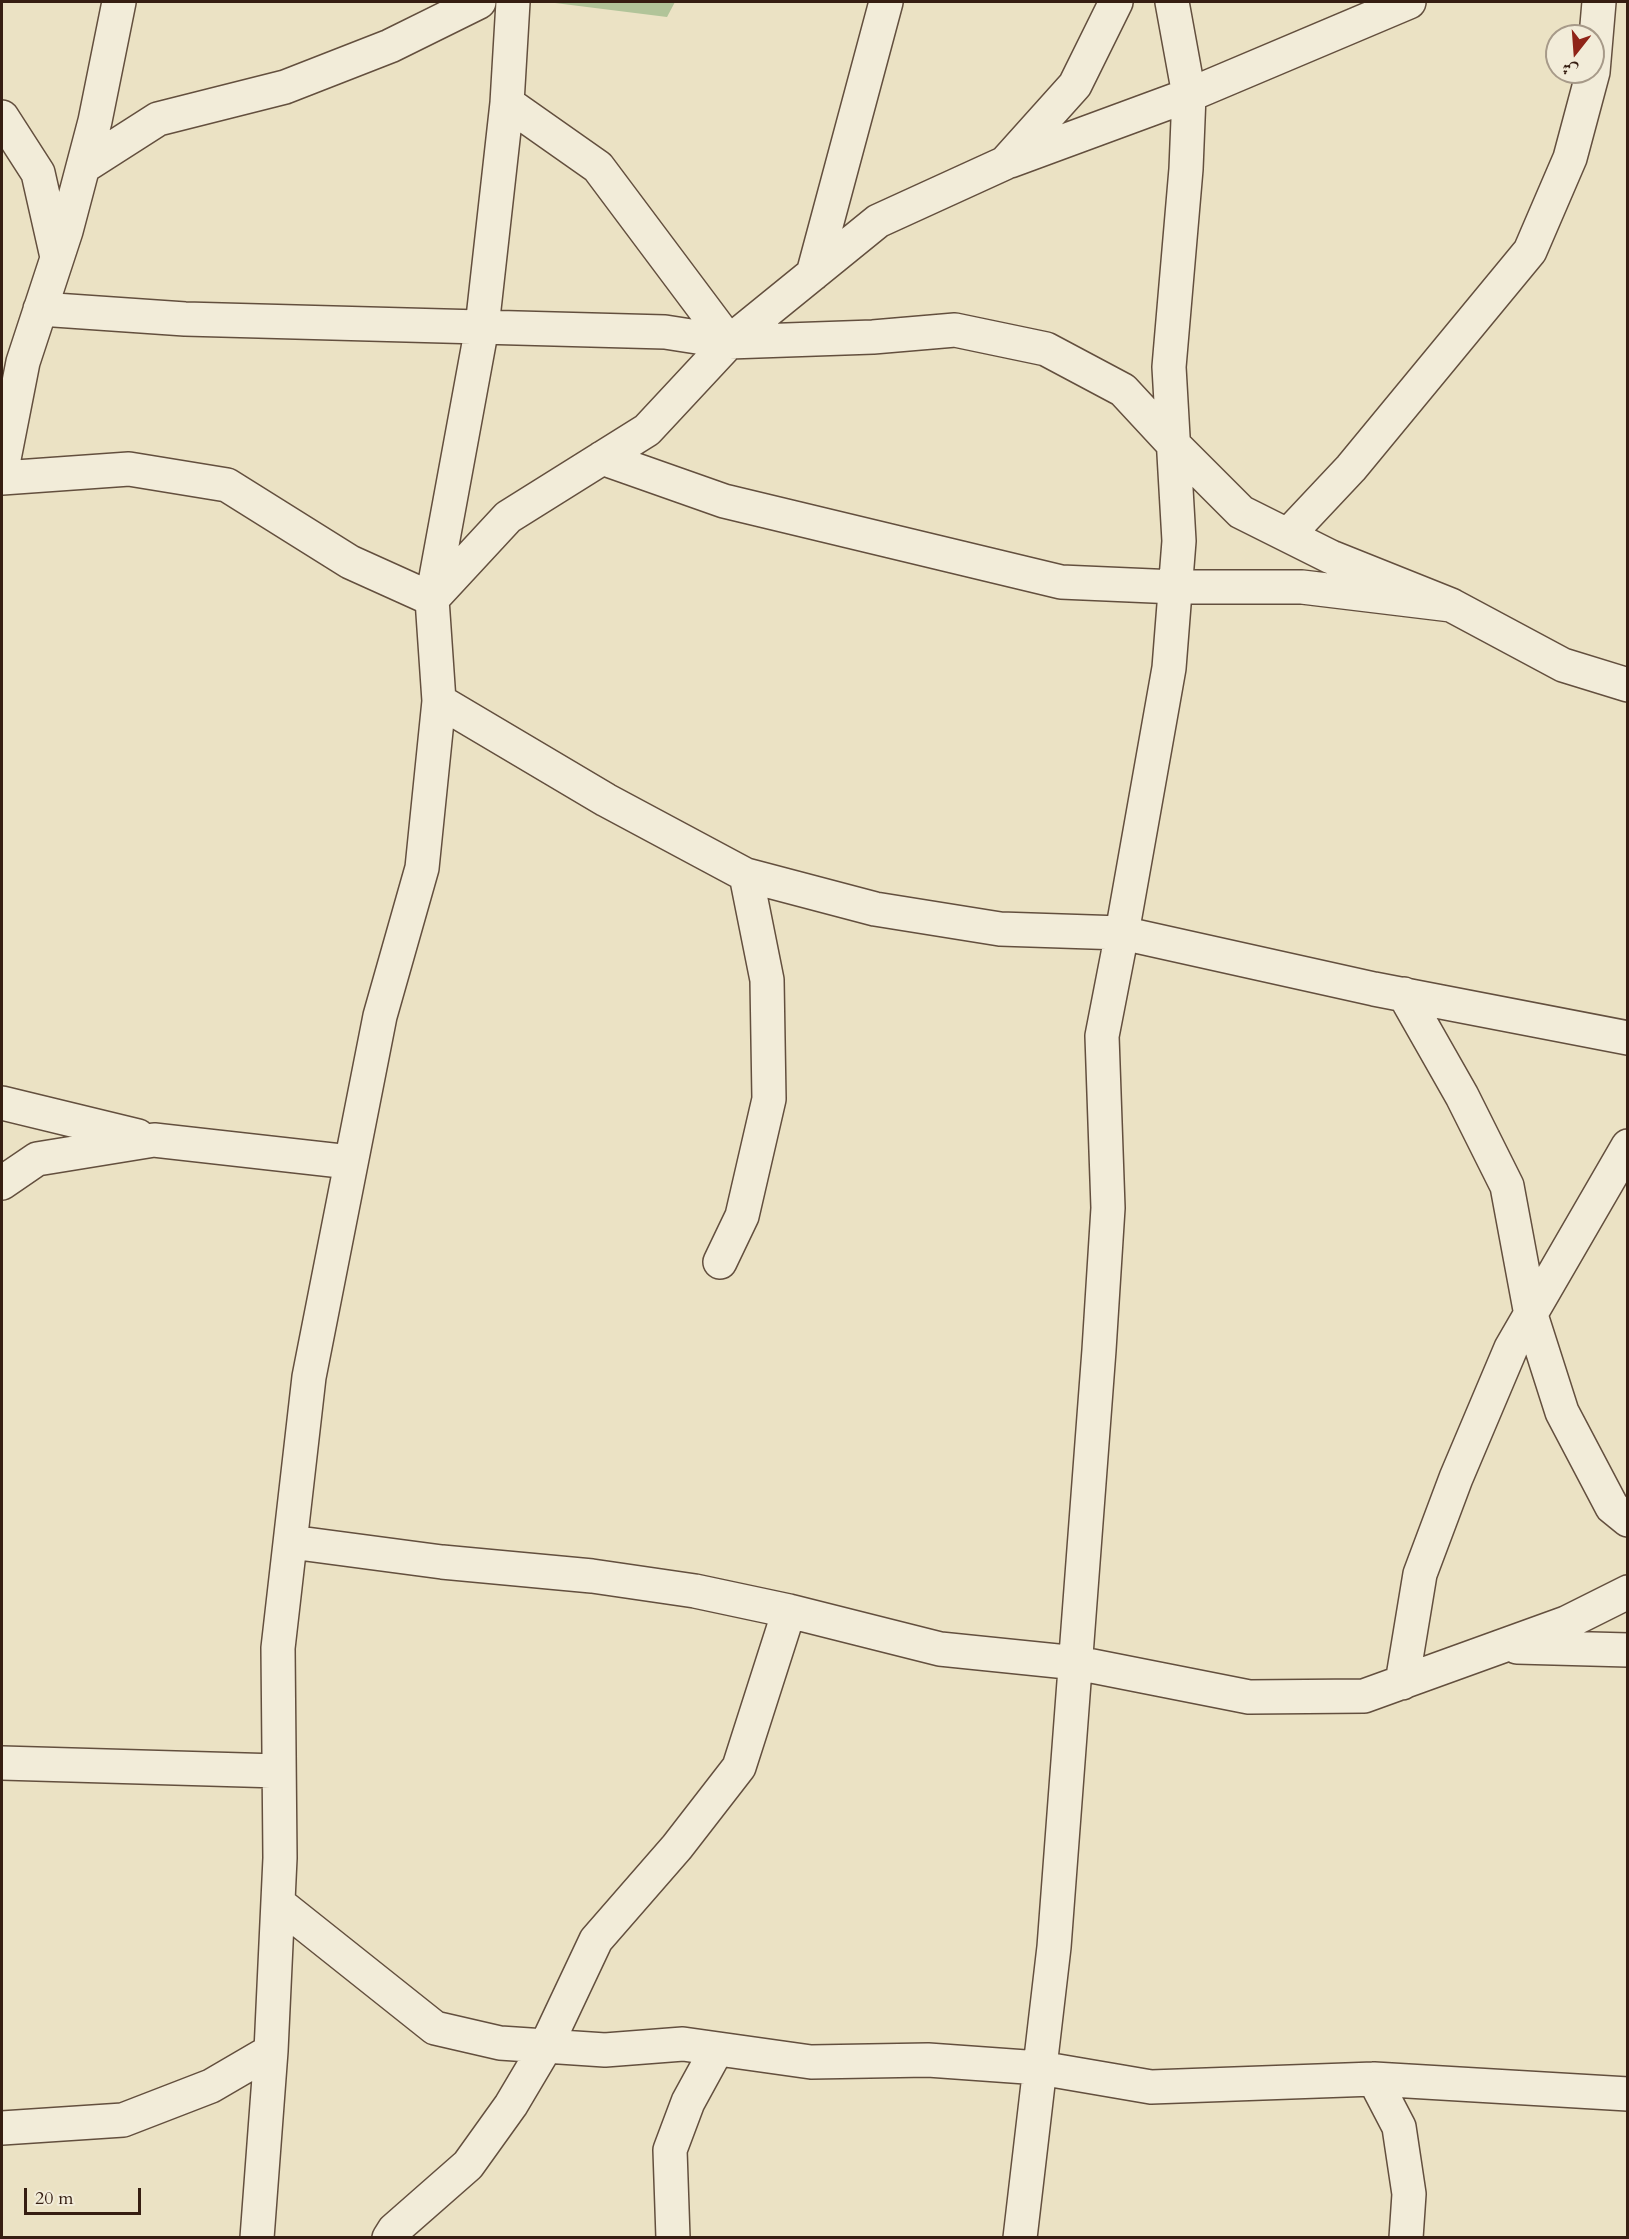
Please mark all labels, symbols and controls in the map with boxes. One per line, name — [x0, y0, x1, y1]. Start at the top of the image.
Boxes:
north arrow — [1545, 24, 1605, 84]
text: ش — [1560, 56, 1581, 82]
scale bar — [27, 2176, 144, 2214]
text: 20 m — [35, 2186, 74, 2211]

